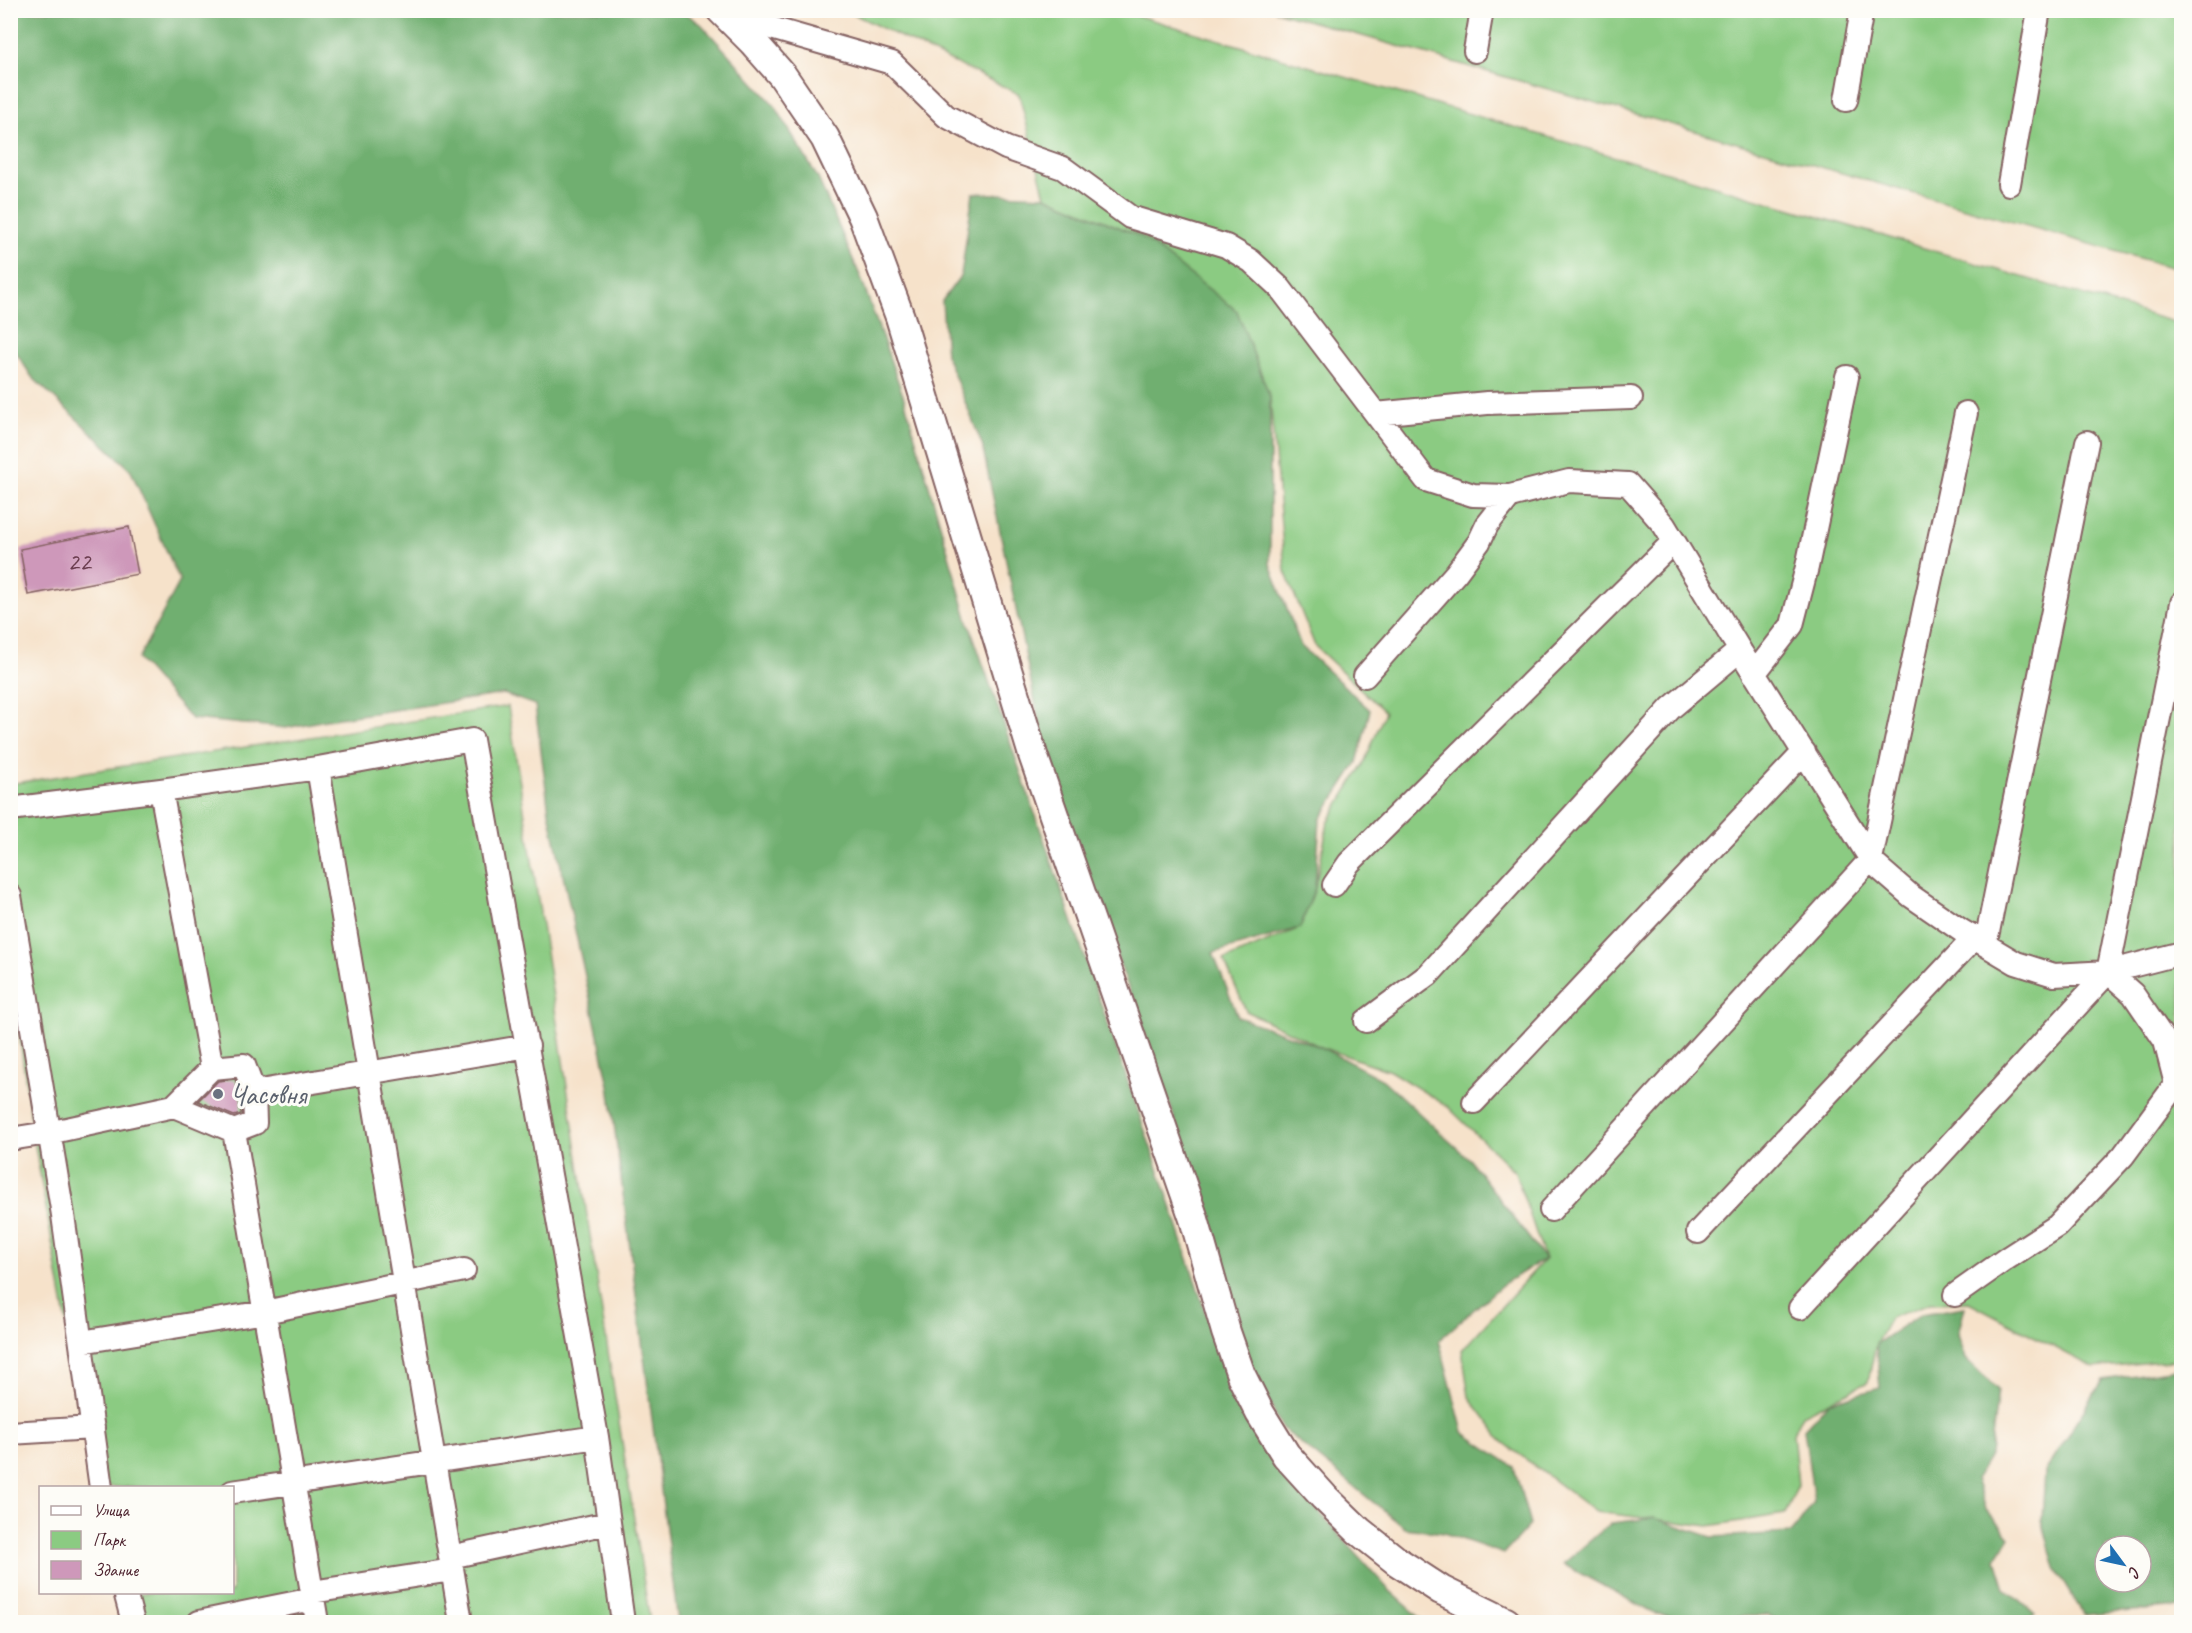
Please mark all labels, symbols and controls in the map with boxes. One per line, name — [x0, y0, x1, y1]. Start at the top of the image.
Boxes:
house number: 22 — [67, 545, 93, 578]
place label: Часовня — [230, 1077, 308, 1112]
marker: Часовня — [211, 1087, 225, 1101]
legend — [39, 1486, 234, 1594]
text: Улица — [93, 1499, 130, 1521]
text: Парк — [93, 1529, 127, 1551]
north arrow — [2093, 1534, 2153, 1594]
text: Здание — [93, 1559, 139, 1581]
text: С — [2123, 1563, 2145, 1582]

